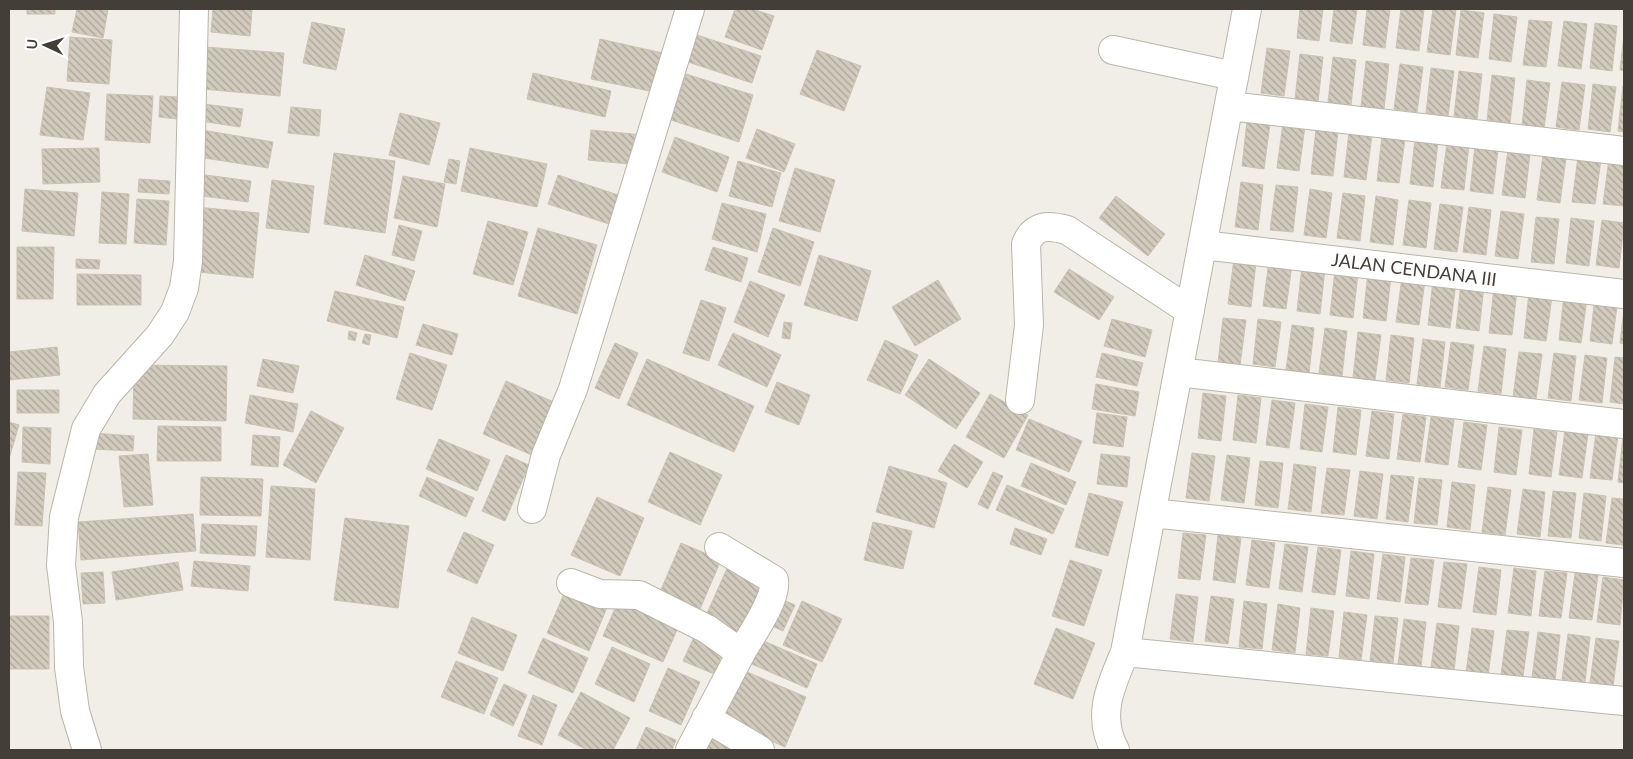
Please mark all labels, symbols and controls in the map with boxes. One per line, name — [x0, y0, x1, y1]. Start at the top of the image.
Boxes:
north arrow — [20, 20, 70, 70]
text: U — [23, 38, 40, 50]
street label: JALAN CENDANA III — [1330, 248, 1498, 290]

